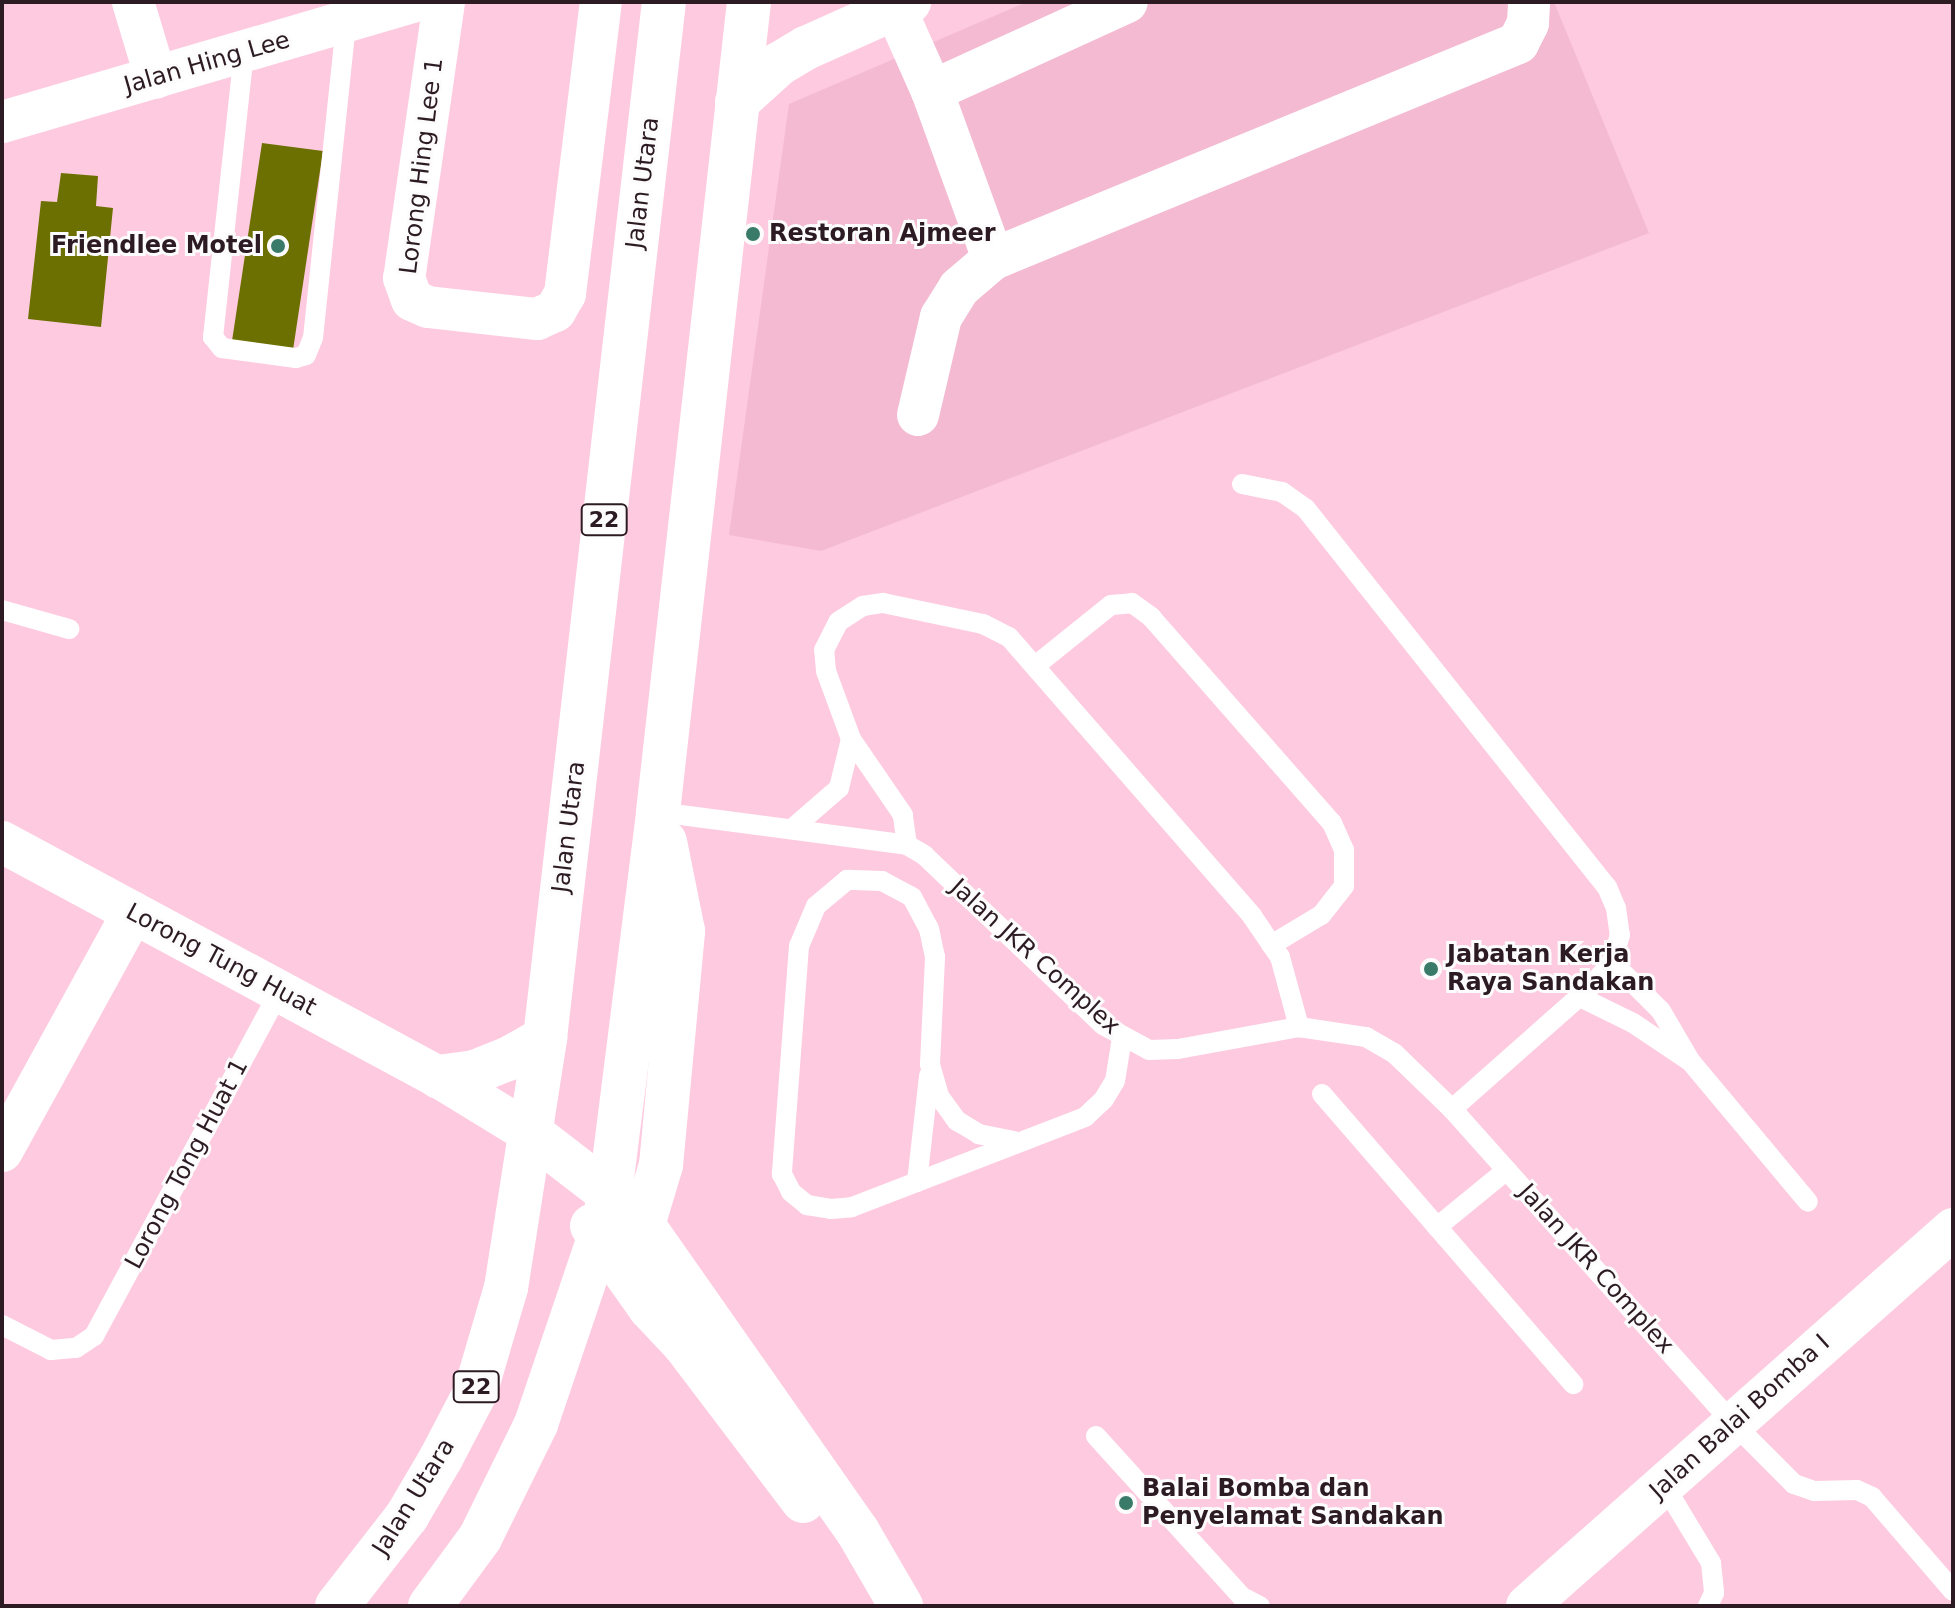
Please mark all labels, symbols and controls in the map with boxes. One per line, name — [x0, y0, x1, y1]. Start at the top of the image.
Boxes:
street label: Jalan Hing Lee — [121, 26, 293, 100]
street label: Lorong Hing Lee 1 — [394, 56, 450, 276]
street label: Jalan Utara — [621, 116, 665, 250]
place label: Restoran Ajmeer — [769, 220, 996, 248]
marker: Restoran Ajmeer — [744, 225, 762, 243]
place label: Friendlee Motel — [51, 232, 262, 260]
marker: Friendlee Motel — [269, 237, 287, 255]
road number: 22 — [580, 502, 628, 538]
street label: Jalan Utara — [547, 760, 591, 894]
street label: Jalan JKR Complex — [944, 873, 1126, 1041]
street label: Lorong Tung Huat — [121, 898, 321, 1022]
place label: Jabatan Kerja Raya Sandakan — [1447, 941, 1654, 997]
marker: Jabatan Kerja Raya Sandakan — [1422, 960, 1440, 978]
street label: Lorong Tong Huat 1 — [120, 1054, 254, 1274]
street label: Jalan JKR Complex — [1512, 1178, 1680, 1360]
street label: Jalan Balai Bomba I — [1644, 1329, 1836, 1505]
road number: 22 — [452, 1369, 500, 1405]
street label: Jalan Utara — [367, 1433, 461, 1561]
place label: Balai Bomba dan Penyelamat Sandakan — [1142, 1475, 1444, 1531]
marker: Balai Bomba dan Penyelamat Sandakan — [1117, 1494, 1135, 1512]

